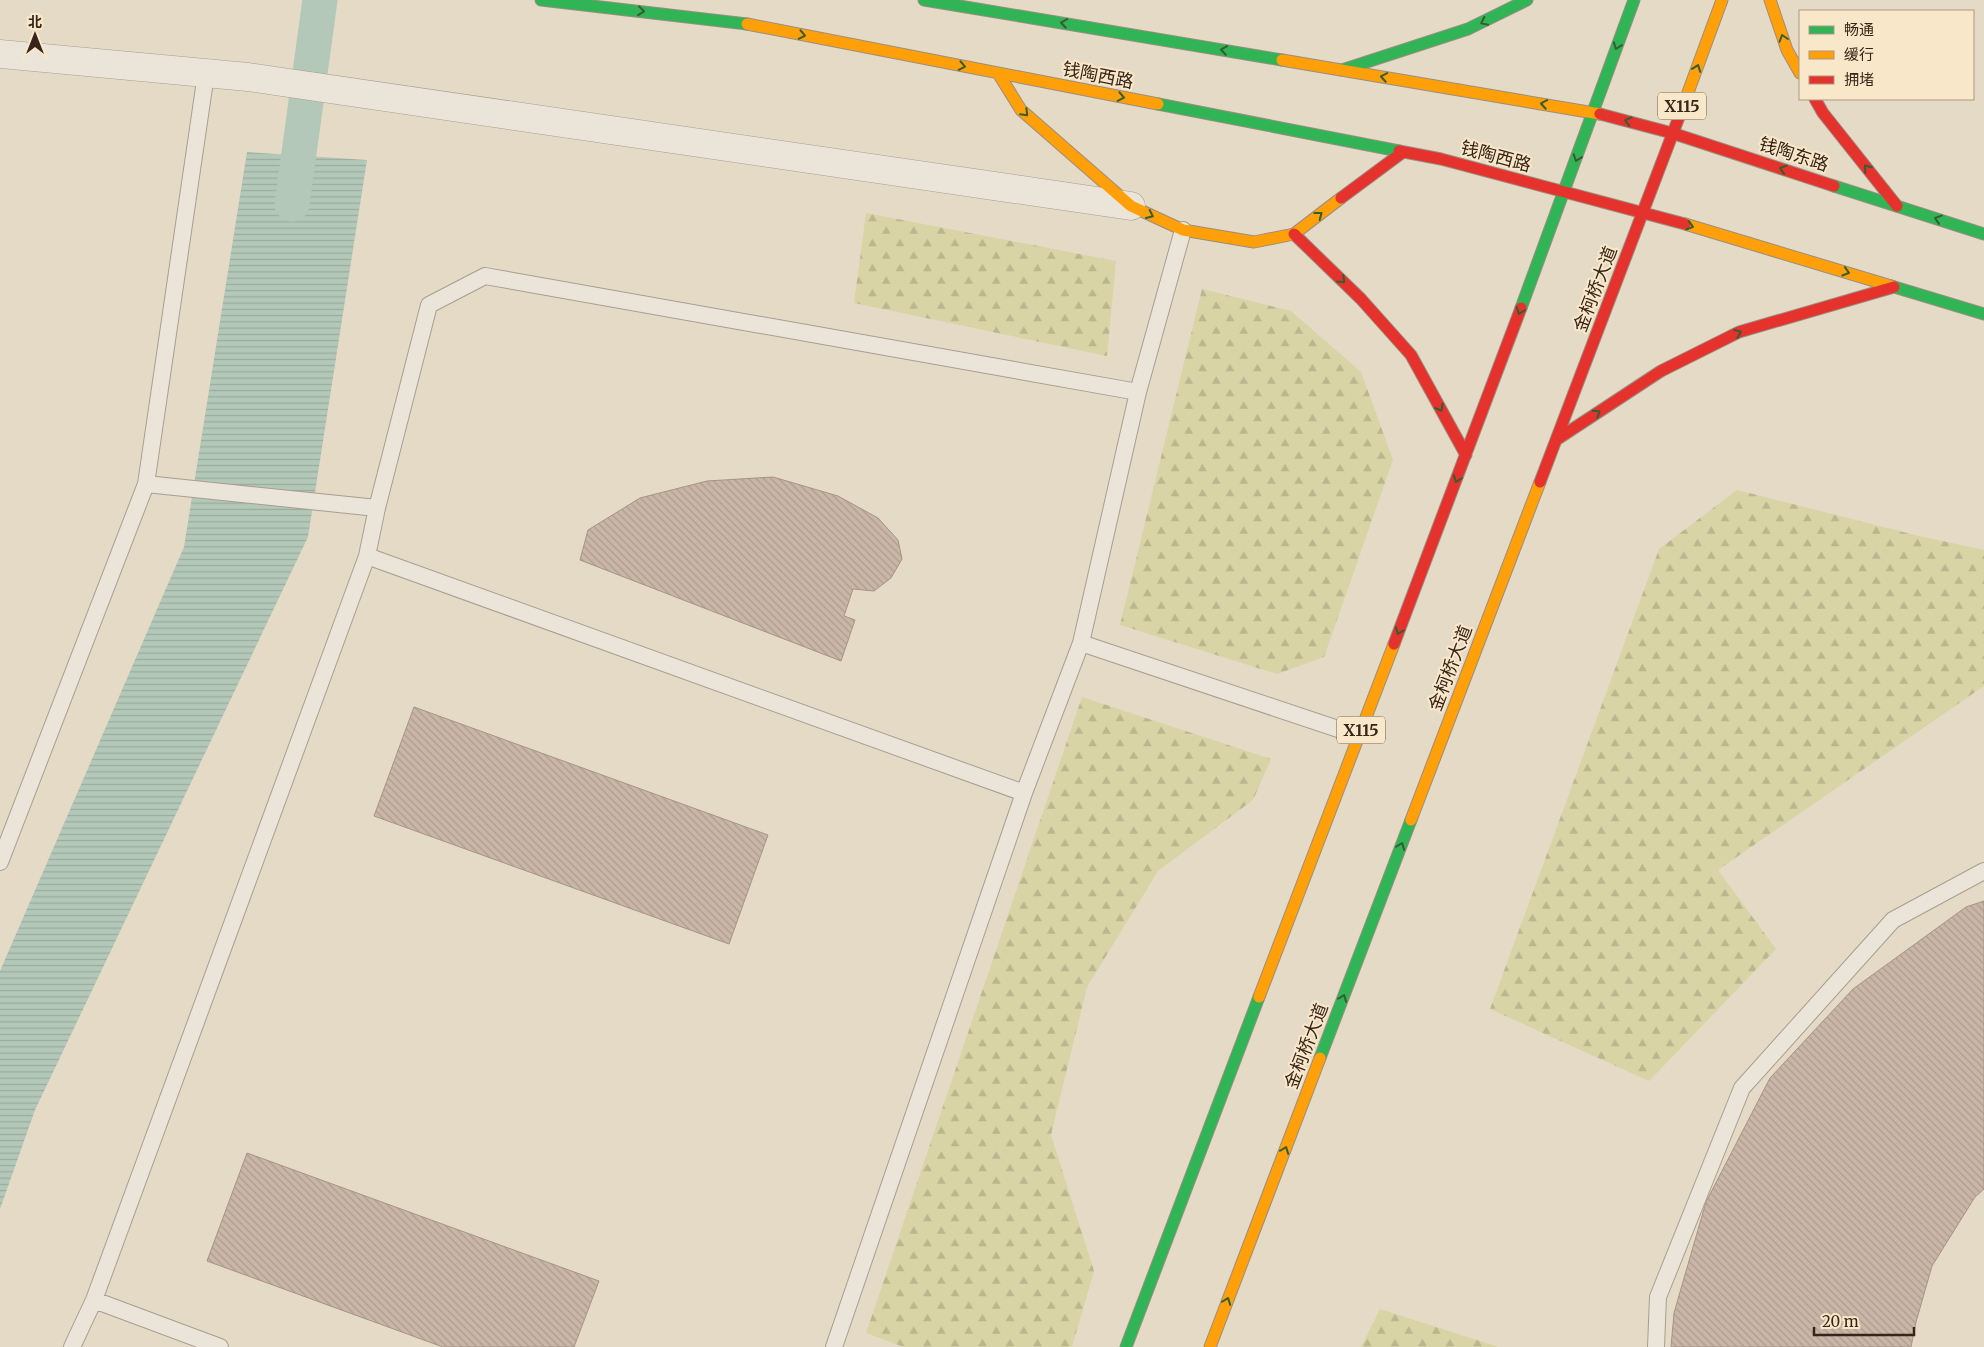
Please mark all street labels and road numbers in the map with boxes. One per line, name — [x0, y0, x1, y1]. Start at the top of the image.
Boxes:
street label: 钱陶西路 — [1060, 57, 1136, 93]
road number: X115 — [1658, 92, 1706, 120]
street label: 钱陶东路 — [1756, 132, 1832, 176]
street label: 钱陶西路 — [1458, 136, 1534, 176]
street label: 金柯桥大道 — [1568, 243, 1622, 335]
street label: 金柯桥大道 — [1423, 622, 1477, 714]
road number: X115 — [1337, 716, 1385, 744]
street label: 金柯桥大道 — [1279, 1000, 1333, 1092]

